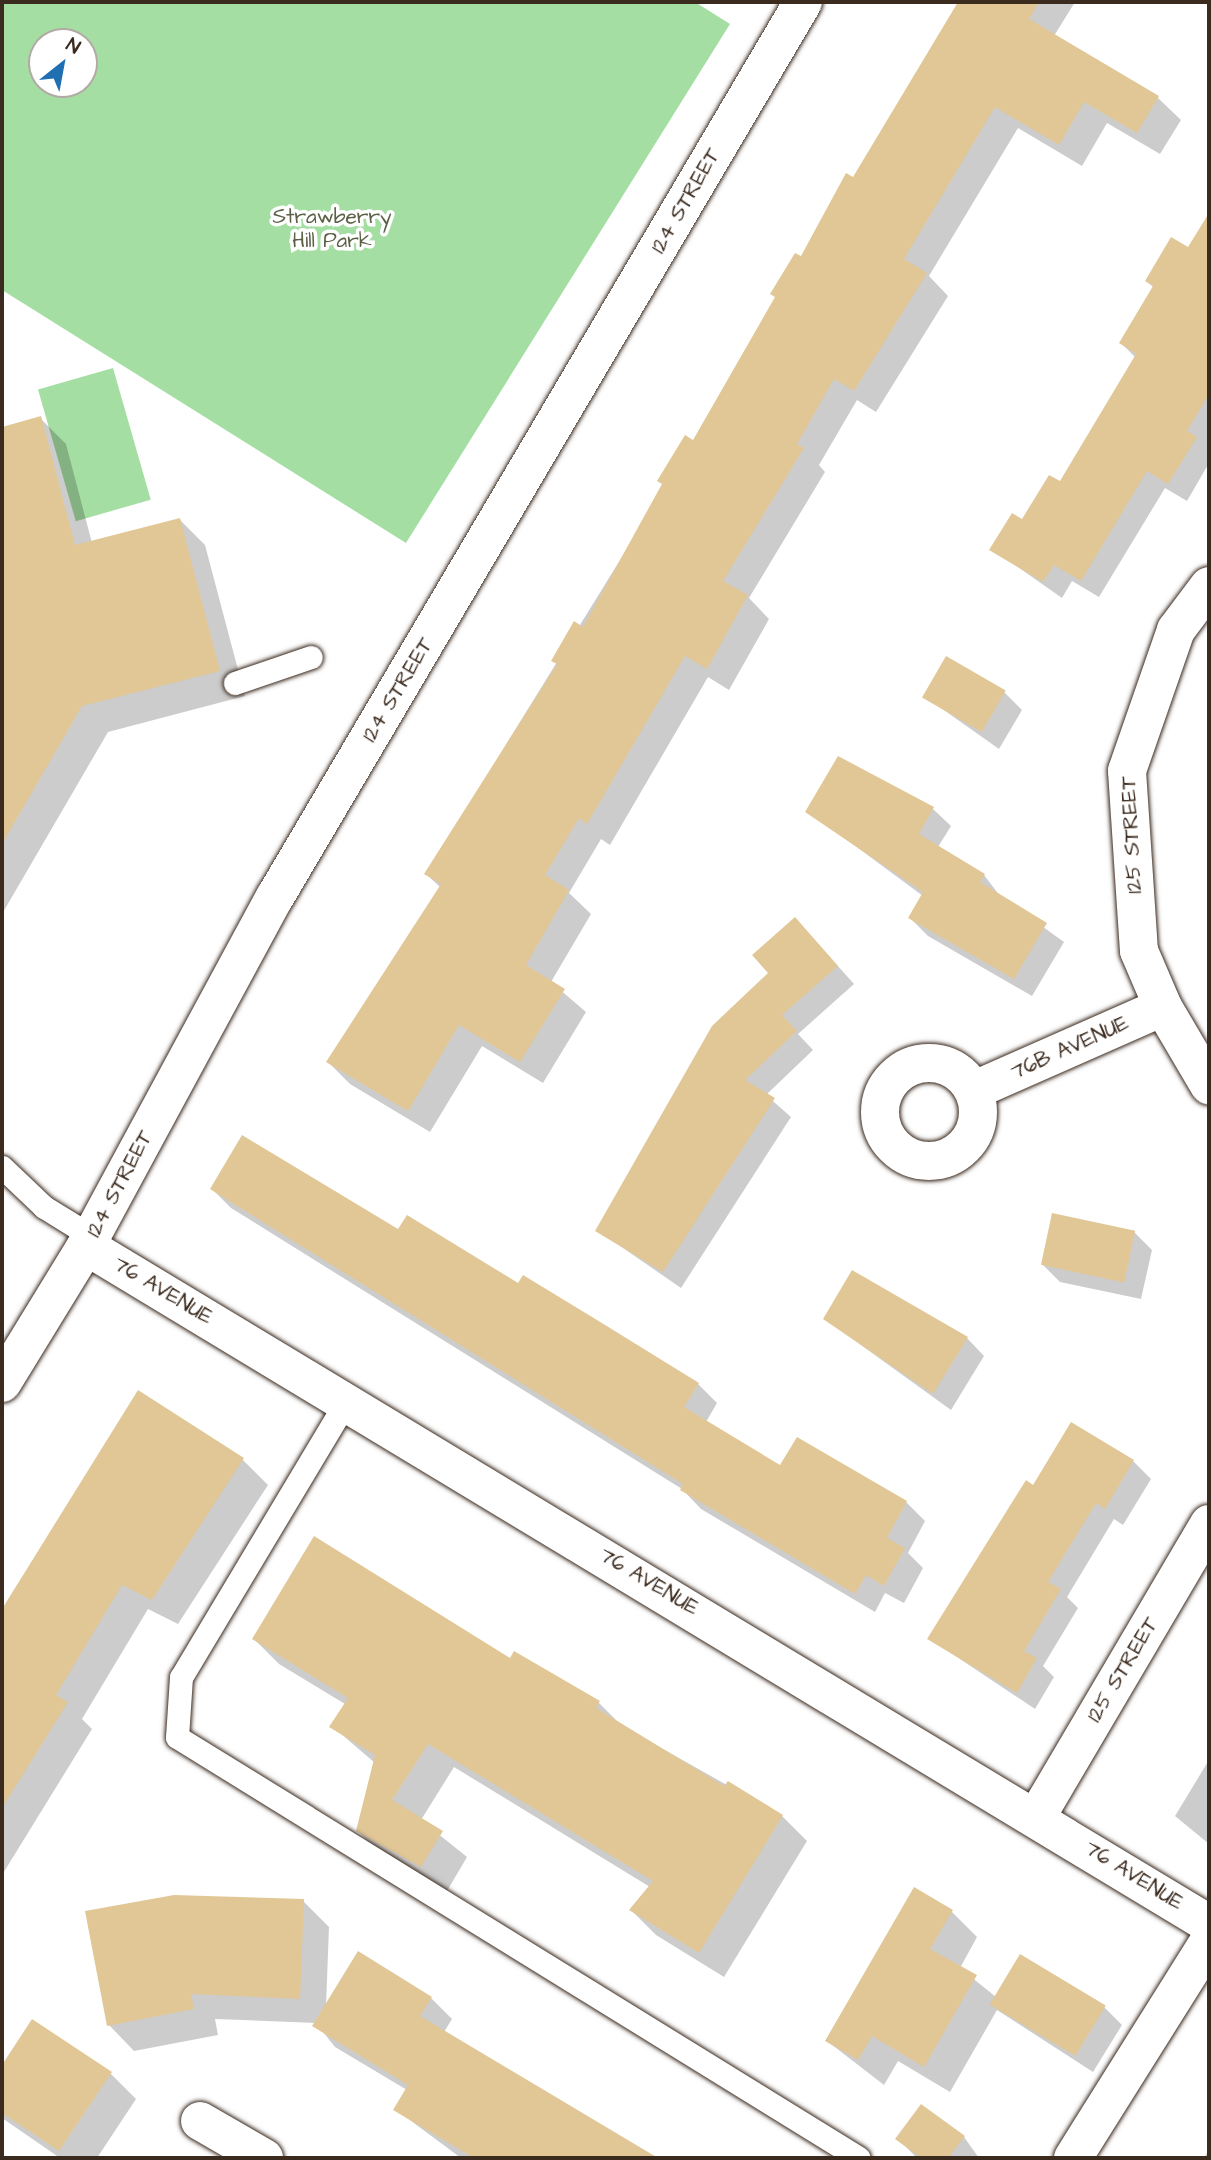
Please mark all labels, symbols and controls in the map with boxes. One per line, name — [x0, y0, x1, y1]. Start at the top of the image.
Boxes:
north arrow — [28, 28, 98, 98]
text: N — [61, 32, 85, 61]
street label: 124 STREET — [646, 144, 726, 258]
park label: Strawberry Hill Park — [272, 204, 392, 254]
street label: 124 STREET — [357, 633, 439, 747]
street label: 125 STREET — [1116, 776, 1148, 894]
street label: 76B AVENUE — [1007, 1011, 1133, 1085]
street label: 124 STREET — [81, 1126, 159, 1242]
street label: 76 AVENUE — [109, 1252, 217, 1330]
street label: 76 AVENUE — [595, 1543, 703, 1621]
street label: 125 STREET — [1082, 1613, 1164, 1727]
street label: 76 AVENUE — [1080, 1836, 1188, 1916]

